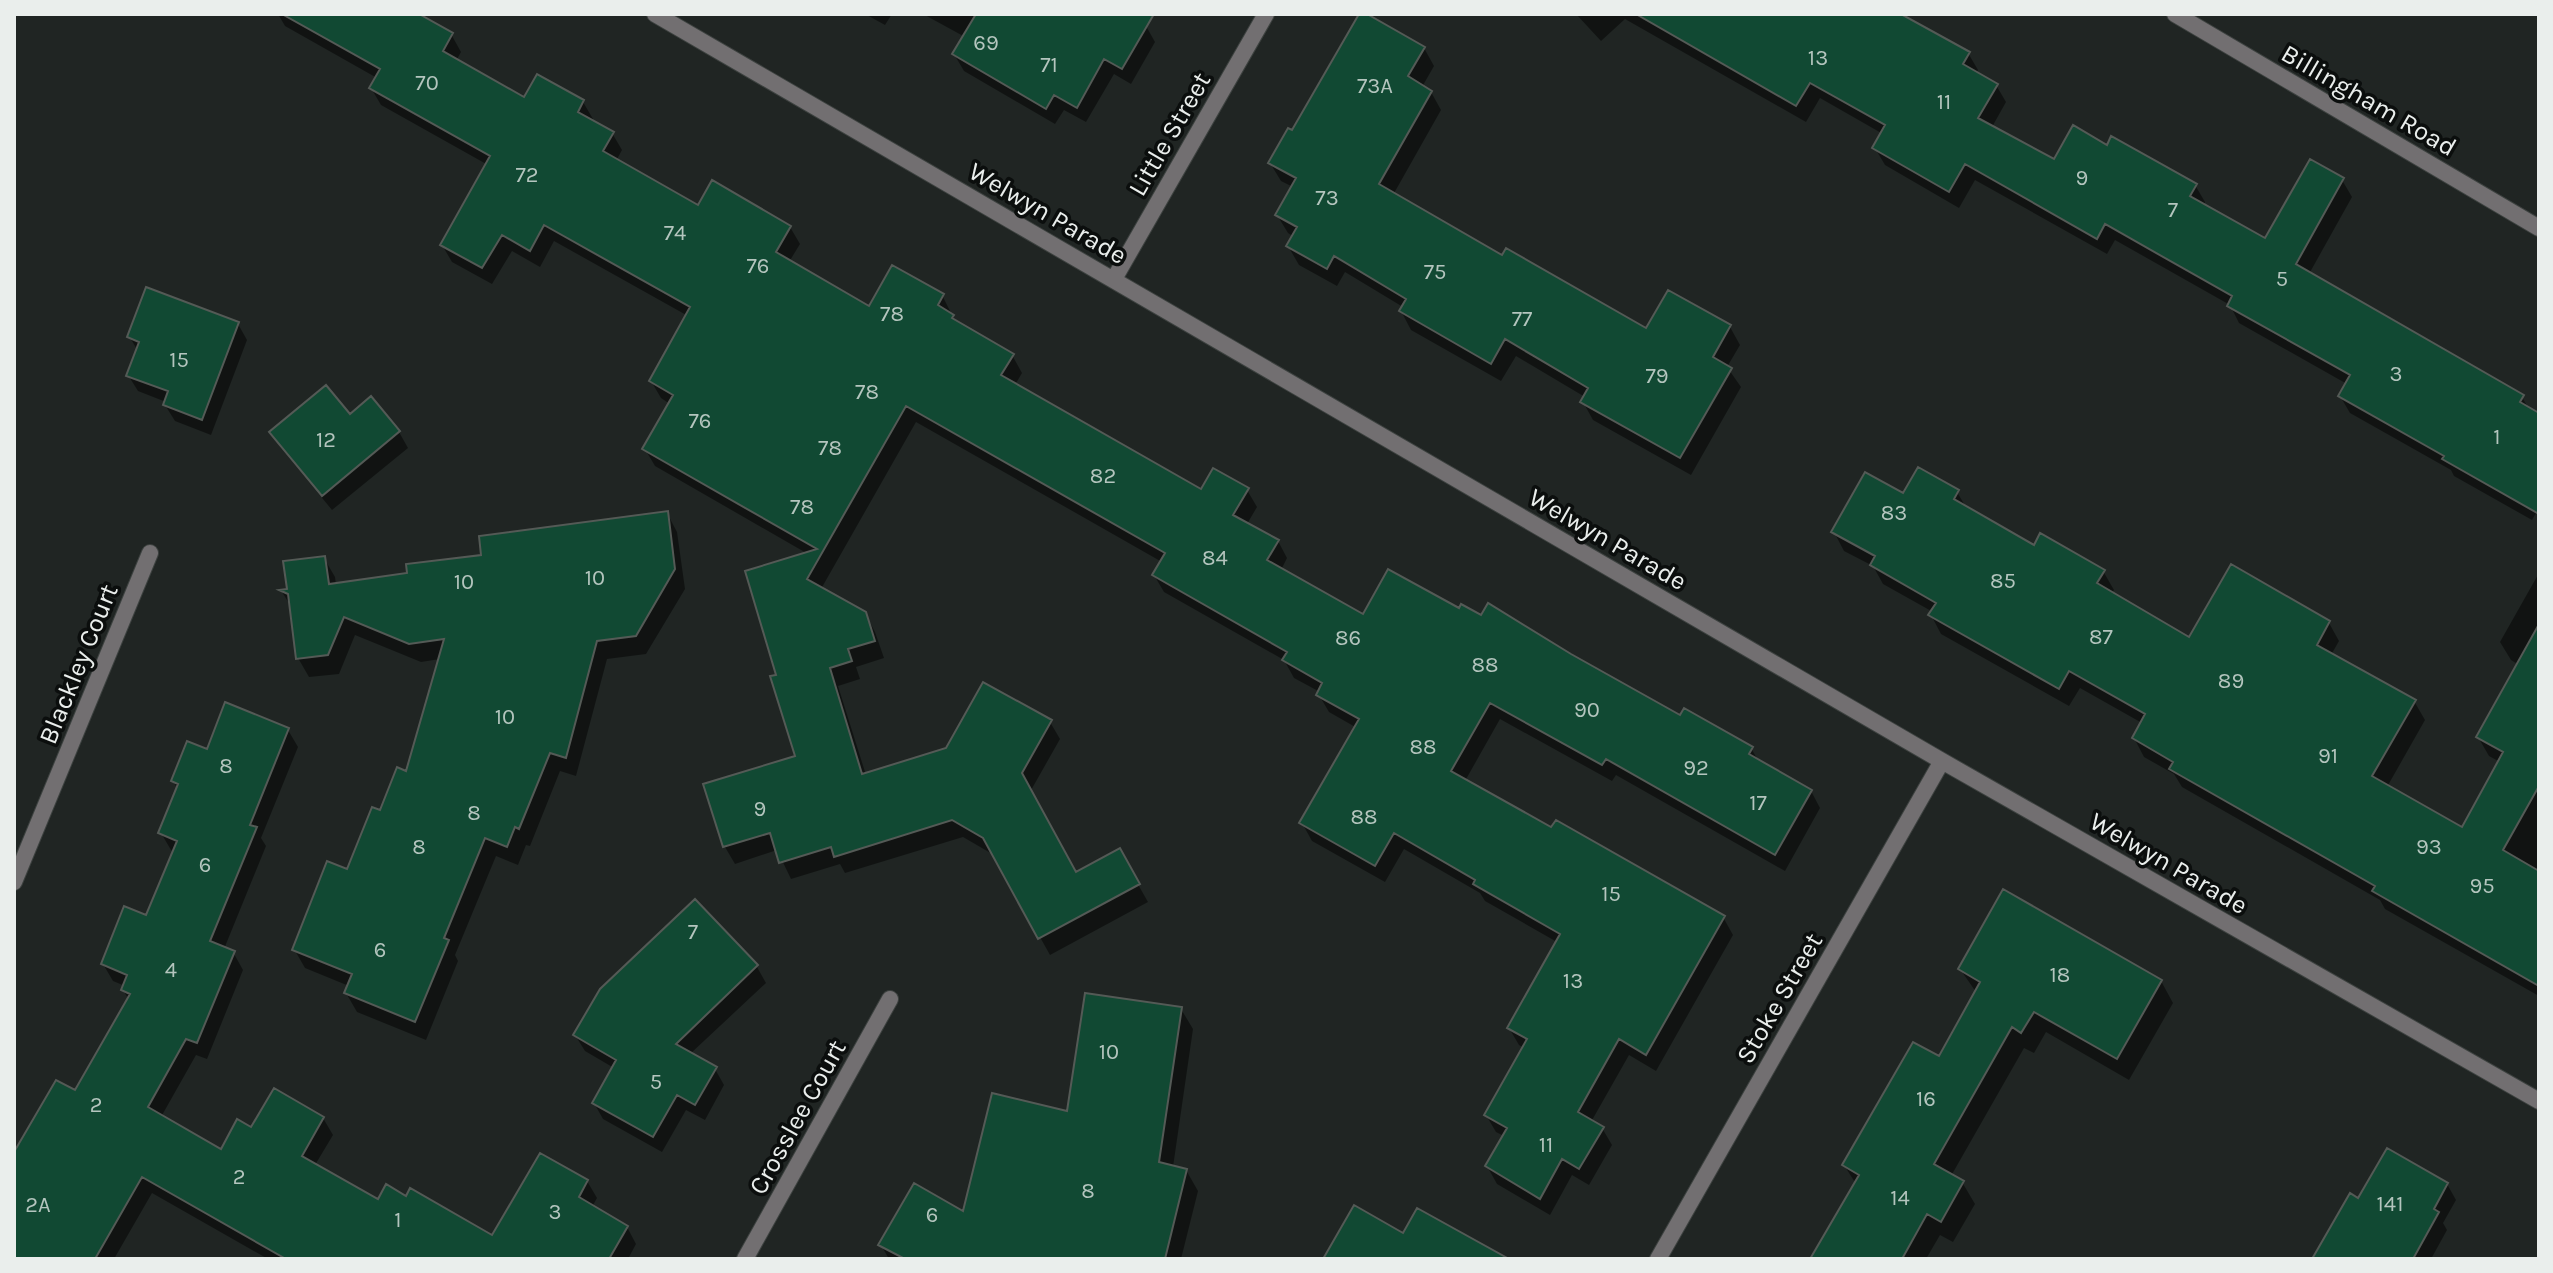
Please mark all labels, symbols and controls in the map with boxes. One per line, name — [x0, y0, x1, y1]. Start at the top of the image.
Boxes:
house number: 69 — [973, 30, 999, 56]
street label: Billingham Road — [2276, 38, 2462, 163]
house number: 13 — [1808, 45, 1828, 71]
house number: 71 — [1040, 52, 1058, 78]
street label: Little Street — [1122, 67, 1217, 202]
house number: 70 — [415, 70, 439, 96]
house number: 73A — [1357, 73, 1393, 99]
house number: 11 — [1937, 89, 1951, 115]
street label: Welwyn Parade — [963, 156, 1132, 271]
house number: 72 — [515, 162, 539, 188]
house number: 9 — [2076, 165, 2088, 191]
house number: 73 — [1315, 185, 1339, 211]
house number: 7 — [2168, 197, 2178, 223]
house number: 74 — [664, 220, 686, 246]
house number: 76 — [747, 253, 769, 279]
house number: 75 — [1424, 259, 1446, 285]
house number: 5 — [2276, 266, 2288, 292]
house number: 78 — [880, 301, 904, 327]
house number: 77 — [1512, 306, 1532, 332]
house number: 15 — [169, 347, 189, 373]
house number: 3 — [2390, 361, 2403, 387]
house number: 79 — [1645, 363, 1669, 389]
house number: 78 — [855, 379, 879, 405]
house number: 76 — [689, 408, 711, 434]
house number: 1 — [2493, 424, 2501, 450]
house number: 12 — [316, 427, 336, 453]
house number: 78 — [818, 435, 842, 461]
house number: 82 — [1090, 463, 1116, 489]
street label: Welwyn Parade — [1523, 482, 1692, 597]
house number: 78 — [790, 494, 814, 520]
house number: 83 — [1881, 500, 1907, 526]
house number: 84 — [1202, 545, 1228, 571]
house number: 10 — [585, 565, 605, 591]
house number: 85 — [1990, 568, 2016, 594]
house number: 10 — [454, 569, 474, 595]
street label: Blackley Court — [32, 579, 125, 749]
house number: 87 — [2089, 624, 2113, 650]
house number: 86 — [1335, 625, 1361, 651]
house number: 88 — [1471, 652, 1499, 678]
house number: 89 — [2218, 668, 2244, 694]
house number: 90 — [1574, 697, 1600, 723]
house number: 10 — [495, 704, 515, 730]
house number: 88 — [1409, 734, 1437, 760]
house number: 91 — [2318, 743, 2338, 769]
house number: 8 — [219, 753, 233, 779]
house number: 92 — [1683, 755, 1709, 781]
house number: 17 — [1749, 790, 1767, 816]
house number: 9 — [754, 796, 766, 822]
house number: 8 — [467, 800, 481, 826]
house number: 88 — [1350, 804, 1378, 830]
street label: Welwyn Parade — [2084, 806, 2253, 921]
house number: 8 — [412, 834, 426, 860]
house number: 93 — [2416, 834, 2442, 860]
house number: 6 — [199, 852, 211, 878]
house number: 95 — [2469, 873, 2495, 899]
house number: 15 — [1601, 881, 1621, 907]
house number: 7 — [688, 919, 698, 945]
street label: Stoke Street — [1730, 927, 1829, 1069]
house number: 6 — [374, 937, 386, 963]
house number: 4 — [165, 957, 177, 983]
house number: 18 — [2050, 962, 2070, 988]
house number: 13 — [1563, 968, 1583, 994]
street label: Crosslee Court — [742, 1034, 853, 1200]
house number: 10 — [1099, 1039, 1119, 1065]
house number: 5 — [650, 1069, 662, 1095]
house number: 16 — [1916, 1086, 1936, 1112]
house number: 2 — [90, 1092, 102, 1118]
house number: 11 — [1539, 1132, 1553, 1158]
house number: 2 — [233, 1164, 245, 1190]
house number: 8 — [1081, 1178, 1095, 1204]
house number: 14 — [1890, 1185, 1910, 1211]
house number: 141 — [2377, 1191, 2403, 1217]
house number: 2A — [25, 1192, 51, 1218]
house number: 3 — [549, 1199, 562, 1225]
house number: 6 — [926, 1202, 938, 1228]
house number: 1 — [394, 1207, 402, 1233]

